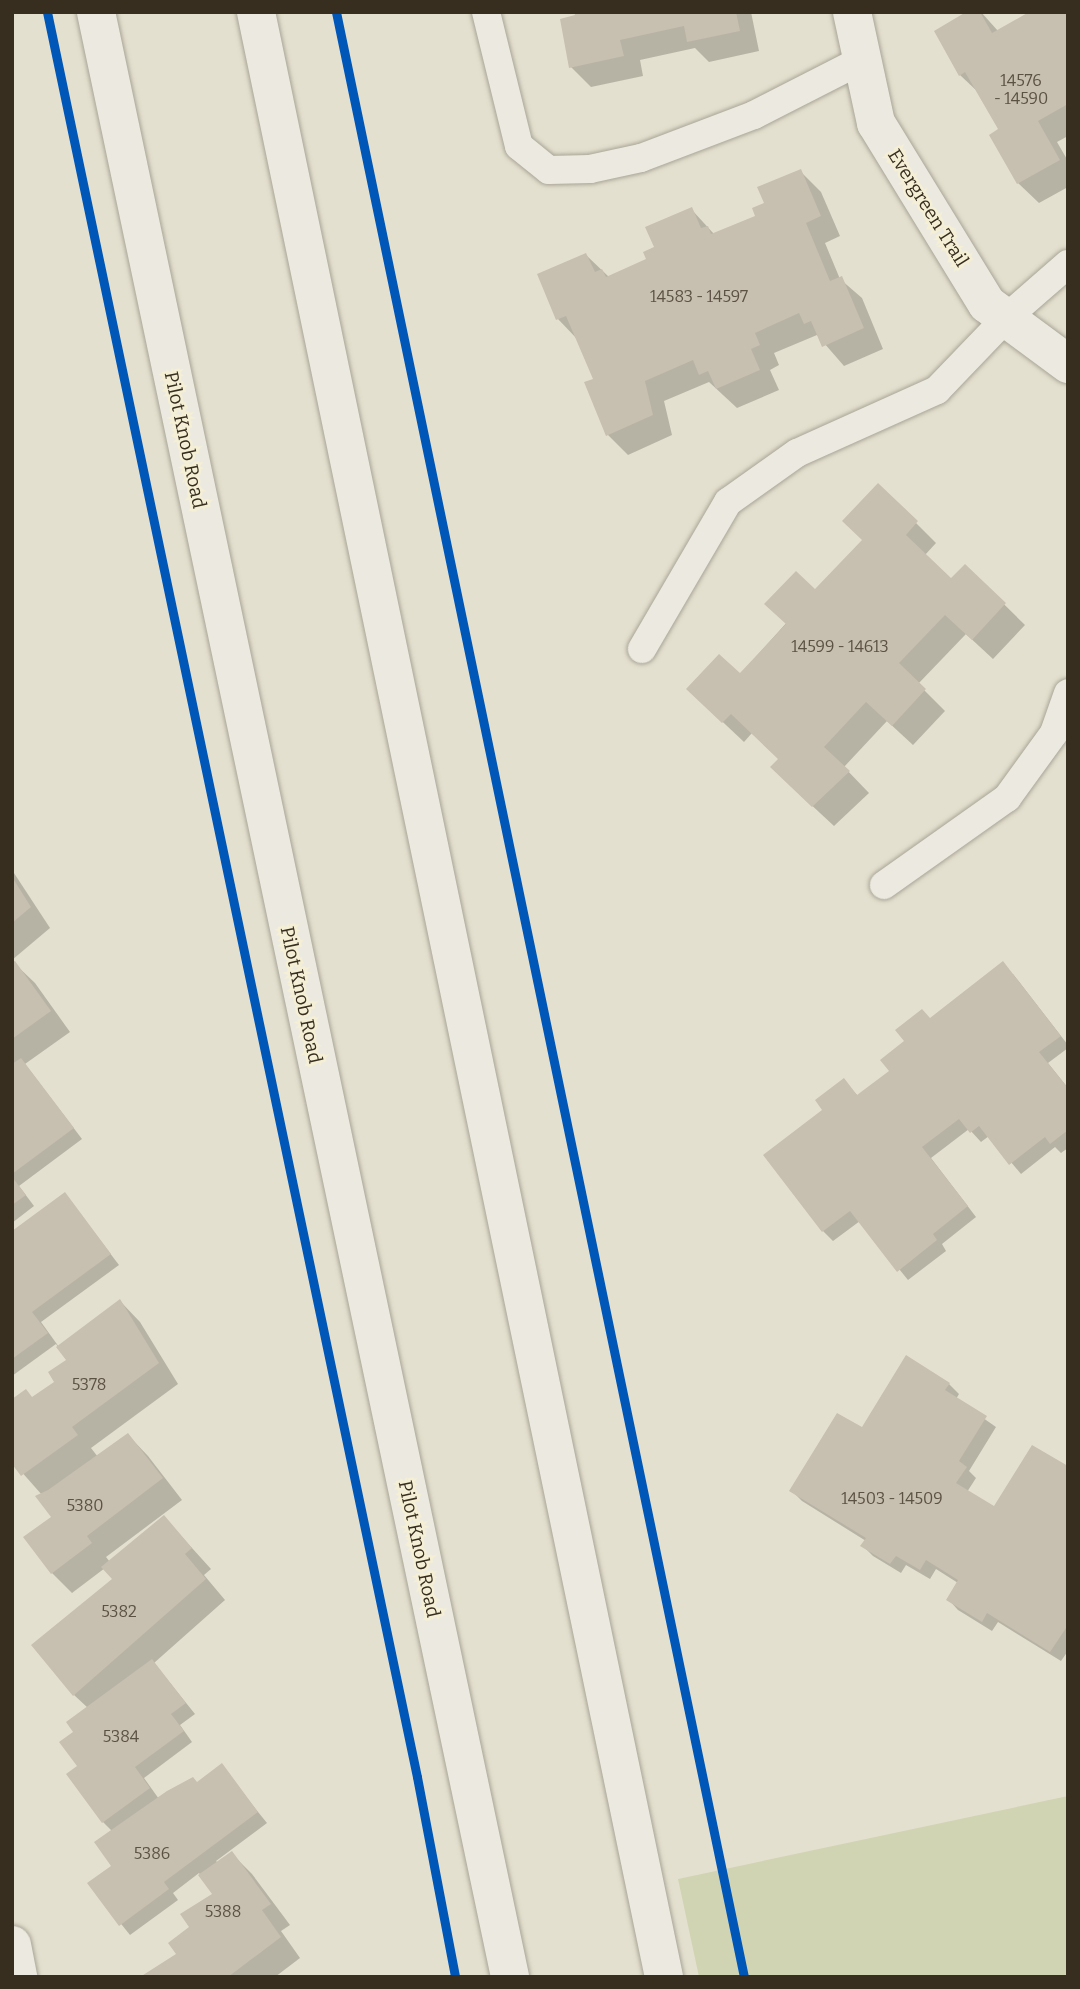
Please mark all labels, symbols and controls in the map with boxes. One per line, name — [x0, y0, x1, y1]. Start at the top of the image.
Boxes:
house number: 14576 - 14590 — [994, 71, 1048, 109]
street label: Evergreen Trail — [883, 145, 973, 271]
house number: 14583 - 14597 — [650, 287, 748, 307]
street label: Pilot Knob Road — [159, 369, 211, 511]
house number: 14599 - 14613 — [791, 637, 889, 657]
street label: Pilot Knob Road — [275, 924, 327, 1066]
house number: 5378 — [72, 1375, 106, 1395]
street label: Pilot Knob Road — [393, 1478, 445, 1620]
house number: 14503 - 14509 — [841, 1489, 943, 1509]
house number: 5380 — [66, 1496, 104, 1516]
house number: 5382 — [101, 1602, 137, 1622]
house number: 5384 — [103, 1727, 139, 1747]
house number: 5386 — [134, 1844, 170, 1864]
house number: 5388 — [205, 1902, 241, 1922]

